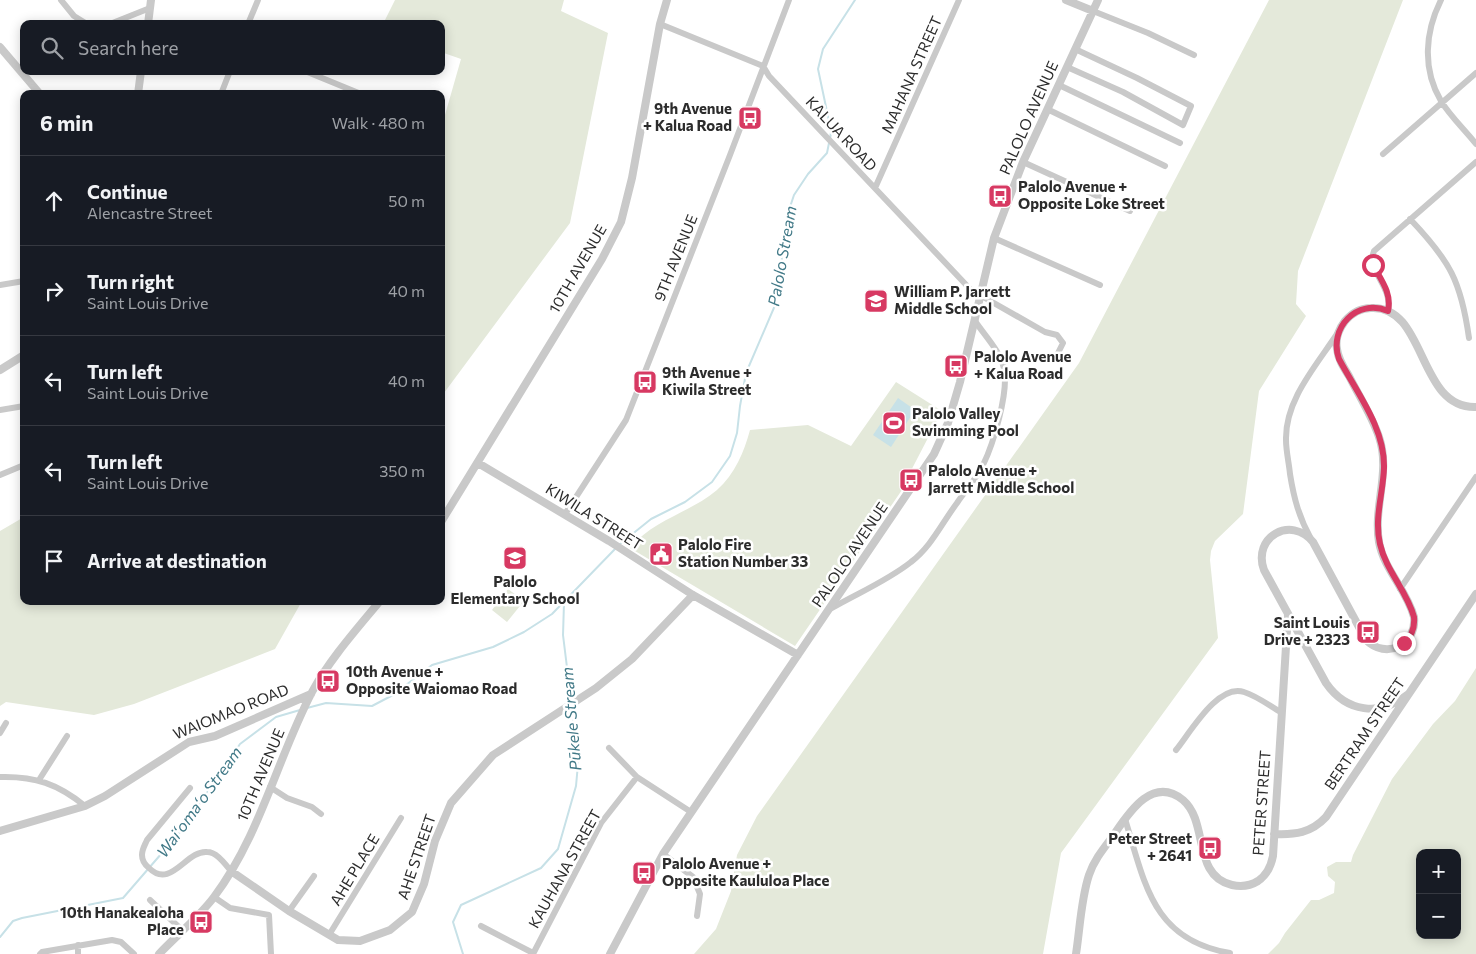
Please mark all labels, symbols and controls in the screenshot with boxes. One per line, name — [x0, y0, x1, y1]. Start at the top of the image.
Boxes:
street label: MAHANA STREET — [877, 13, 945, 136]
search box — [20, 20, 445, 75]
icon: search — [38, 34, 66, 62]
text: Search here — [78, 36, 178, 59]
street label: PALOLO AVENUE — [995, 58, 1061, 177]
street label: KALUA ROAD — [803, 92, 881, 174]
place label: 9th Avenue + Kalua Road — [643, 99, 732, 134]
bus stop icon: 9th Avenue + Kalua Road — [737, 105, 763, 131]
text: 6 min — [40, 110, 93, 135]
text: Walk · 480 m — [332, 113, 425, 132]
place label: Palolo Avenue + Opposite Loke Street — [1018, 177, 1165, 212]
text: Continue — [87, 180, 167, 203]
bus stop icon: Palolo Avenue + Opposite Loke Street — [987, 183, 1013, 209]
icon: ahead — [40, 187, 68, 215]
text: 50 m — [388, 191, 425, 210]
text: Alencastre Street — [87, 203, 213, 222]
water label: Palolo Stream — [763, 204, 800, 307]
street label: 9TH AVENUE — [649, 212, 701, 304]
street label: 10TH AVENUE — [545, 221, 610, 316]
route start — [1362, 254, 1385, 277]
text: Turn right — [87, 270, 174, 293]
icon: right — [40, 277, 68, 305]
text: 40 m — [388, 281, 425, 300]
place label: William P. Jarrett Middle School — [894, 282, 1011, 317]
school or university icon: William P. Jarrett Middle School — [863, 288, 889, 314]
text: Saint Louis Drive — [87, 293, 208, 312]
place label: Palolo Avenue + Kalua Road — [974, 347, 1072, 382]
bus stop icon: Palolo Avenue + Kalua Road — [943, 353, 969, 379]
text: Turn left — [87, 360, 162, 383]
place label: 9th Avenue + Kiwila Street — [662, 363, 752, 398]
icon: left — [40, 367, 68, 395]
bus stop icon: 9th Avenue + Kiwila Street — [632, 369, 658, 395]
text: 40 m — [388, 371, 425, 390]
text: Saint Louis Drive — [87, 383, 208, 402]
place label: Palolo Valley Swimming Pool — [912, 404, 1019, 439]
sports icon: Palolo Valley Swimming Pool — [881, 410, 907, 436]
text: Turn left — [87, 450, 162, 473]
icon: left — [40, 457, 68, 485]
text: 350 m — [379, 461, 425, 480]
place label: Palolo Avenue + Jarrett Middle School — [928, 461, 1074, 496]
bus stop icon: Palolo Avenue + Jarrett Middle School — [898, 467, 924, 493]
text: Saint Louis Drive — [87, 473, 208, 492]
street label: KIWILA STREET — [543, 479, 647, 553]
street label: PALOLO AVENUE — [807, 499, 891, 610]
place label: Palolo Fire Station Number 33 — [678, 535, 808, 570]
public building icon: Palolo Fire Station Number 33 — [648, 541, 674, 567]
school or university icon: Palolo Elementary School — [502, 545, 528, 571]
icon: arrive — [40, 547, 68, 575]
text: Arrive at destination — [87, 549, 267, 572]
place label: Palolo Elementary School — [450, 572, 580, 607]
place label: Saint Louis Drive + 2323 — [1264, 613, 1350, 648]
bus stop icon: Saint Louis Drive + 2323 — [1355, 619, 1381, 645]
route end — [1393, 632, 1416, 655]
place label: 10th Avenue + Opposite Waiomao Road — [346, 662, 517, 697]
water label: Pūkele Stream — [557, 666, 584, 772]
bus stop icon: 10th Avenue + Opposite Waiomao Road — [315, 668, 341, 694]
street label: BERTRAM STREET — [1320, 674, 1409, 793]
street label: WAIOMAO ROAD — [170, 680, 291, 742]
street label: 10TH AVENUE — [232, 725, 288, 824]
water label: Waiʻomaʻo Stream — [152, 742, 245, 861]
street label: PETER STREET — [1248, 749, 1274, 856]
street label: KAUHANA STREET — [524, 806, 604, 931]
street label: AHE STREET — [393, 811, 439, 902]
place label: Peter Street + 2641 — [1108, 829, 1192, 864]
street label: AHE PLACE — [326, 830, 383, 909]
bus stop icon: Peter Street + 2641 — [1197, 835, 1223, 861]
map controls — [1416, 849, 1461, 939]
button: + — [1416, 849, 1461, 894]
place label: Palolo Avenue + Opposite Kaululoa Place — [662, 854, 829, 889]
bus stop icon: Palolo Avenue + Opposite Kaululoa Place — [631, 860, 657, 886]
button: − — [1416, 894, 1461, 939]
place label: 10th Hanakealoha Place — [60, 903, 184, 938]
bus stop icon: 10th Hanakealoha Place — [188, 909, 214, 935]

